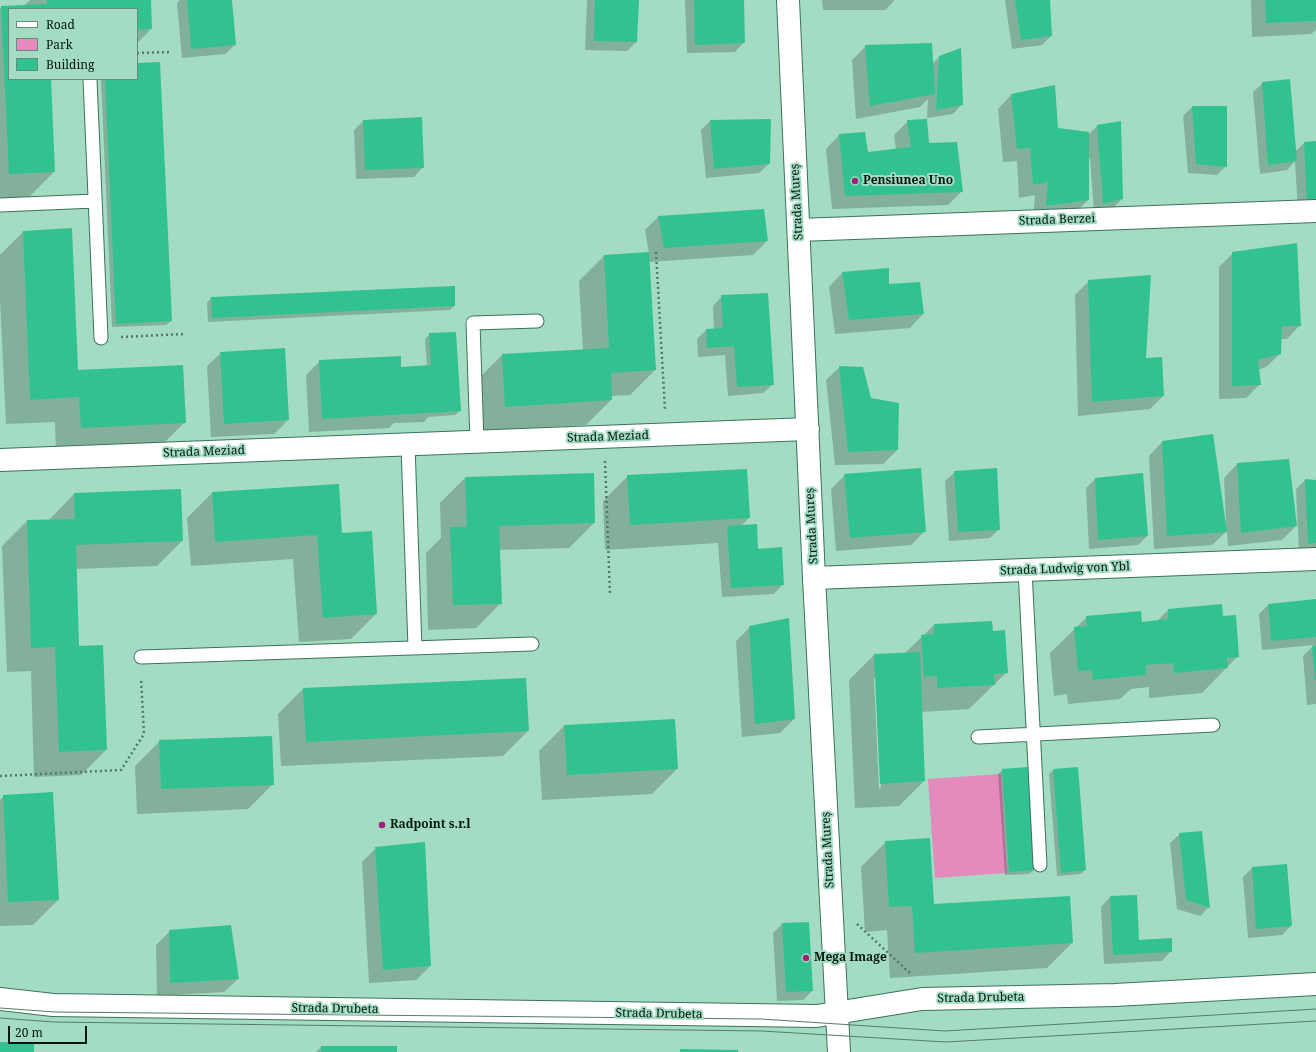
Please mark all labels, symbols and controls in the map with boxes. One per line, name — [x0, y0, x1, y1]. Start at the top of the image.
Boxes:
legend — [8, 8, 138, 80]
text: Road — [46, 16, 75, 33]
text: Park — [46, 36, 73, 53]
text: Building — [46, 56, 94, 73]
street label: Strada Mureș — [788, 163, 806, 241]
place label: Pensiunea Uno — [863, 174, 953, 188]
marker: Pensiunea Uno — [850, 176, 860, 186]
street label: Strada Berzei — [1019, 211, 1095, 229]
street label: Strada Meziad — [567, 428, 649, 446]
street label: Strada Meziad — [163, 443, 245, 461]
street label: Strada Mureș — [803, 487, 821, 565]
street label: Strada Ludwig von Ybl — [1000, 560, 1130, 578]
street label: Strada Mureș — [819, 811, 837, 889]
place label: Radpoint s.r.l — [390, 818, 470, 832]
marker: Radpoint s.r.l — [377, 820, 387, 830]
place label: Mega Image — [814, 951, 887, 965]
marker: Mega Image — [801, 953, 811, 963]
street label: Strada Drubeta — [937, 990, 1025, 1006]
street label: Strada Drubeta — [291, 1001, 379, 1017]
street label: Strada Drubeta — [615, 1006, 703, 1022]
scale bar — [10, 1018, 89, 1044]
text: 20 m — [15, 1024, 43, 1041]

